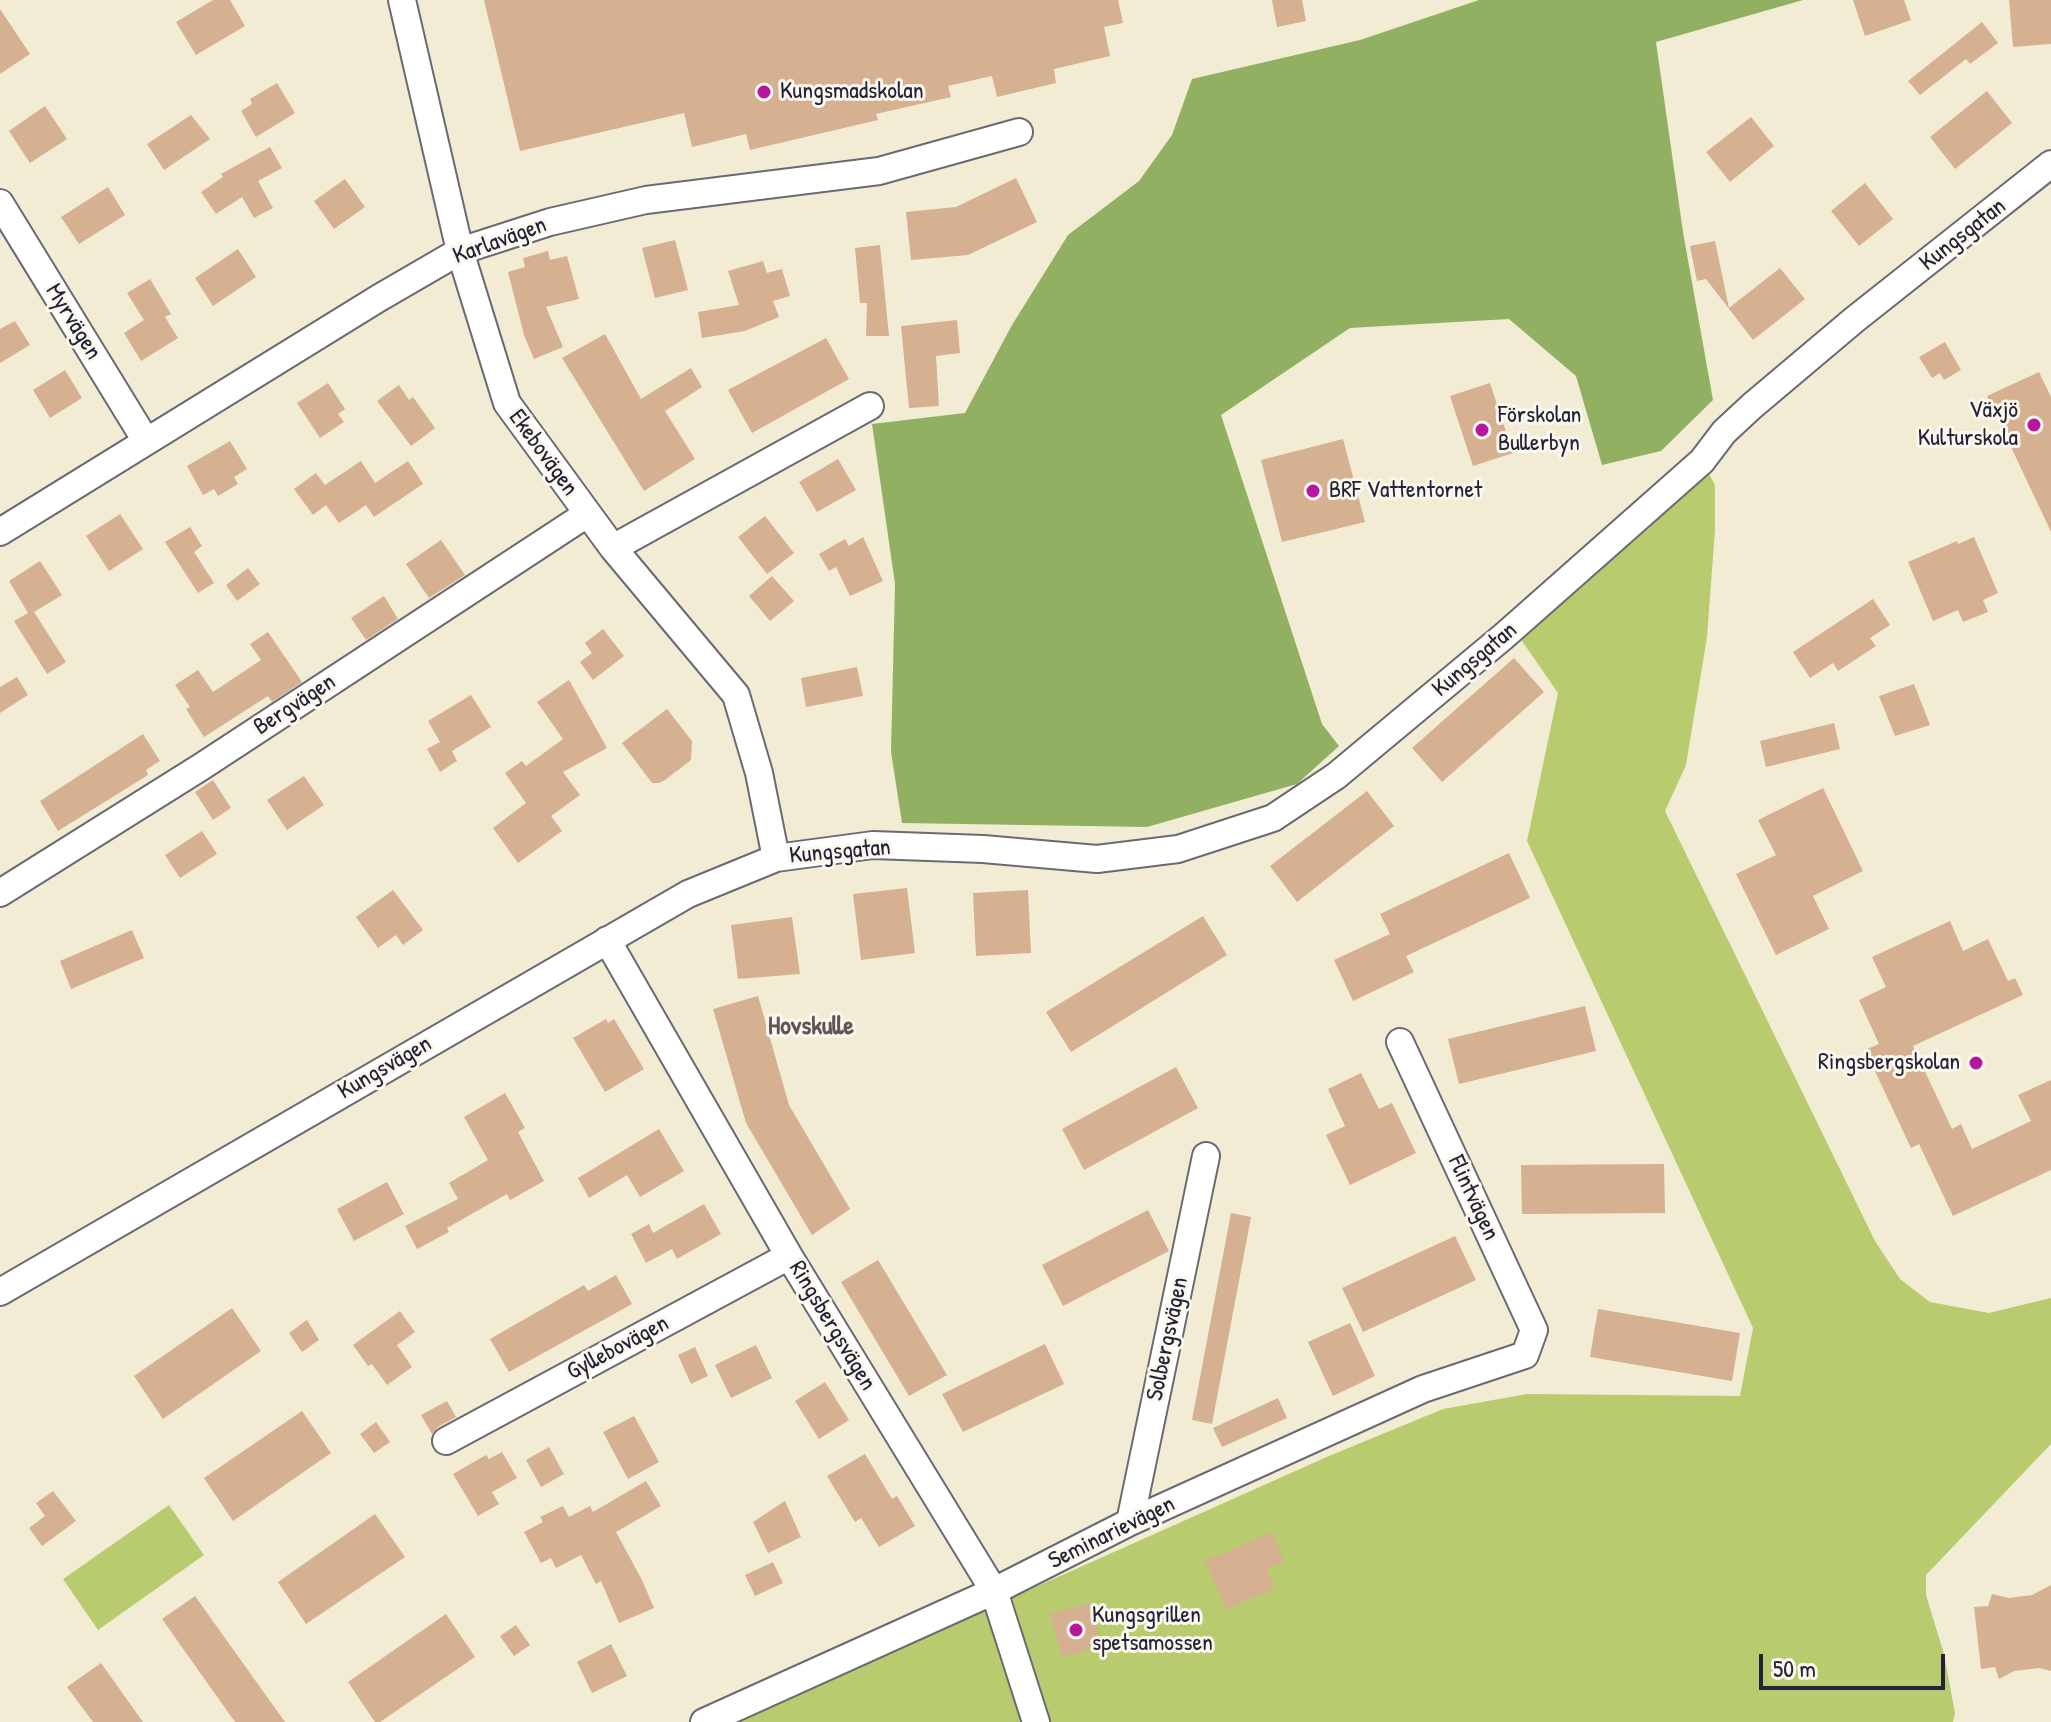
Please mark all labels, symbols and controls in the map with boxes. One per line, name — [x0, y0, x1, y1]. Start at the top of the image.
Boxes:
place label: Kungsmadskolan — [780, 78, 924, 106]
marker: Kungsmadskolan — [755, 83, 773, 101]
street label: Kungsgatan — [1914, 192, 2012, 278]
street label: Karlavägen — [449, 211, 551, 271]
street label: Myrvägen — [39, 279, 107, 365]
place label: Växjö Kulturskola — [1918, 397, 2018, 453]
place label: Förskolan Bullerbyn — [1498, 402, 1581, 458]
street label: Ekebovägen — [502, 404, 584, 502]
marker: Växjö Kulturskola — [2025, 416, 2043, 434]
marker: Förskolan Bullerbyn — [1473, 421, 1491, 439]
place label: BRF Vattentornet — [1329, 477, 1482, 505]
marker: BRF Vattentornet — [1304, 482, 1322, 500]
street label: Kungsgatan — [1427, 616, 1523, 704]
street label: Bergvägen — [249, 668, 341, 742]
street label: Kungsgatan — [788, 833, 892, 871]
district label: Hovskulle — [768, 1011, 854, 1043]
street label: Kungsvägen — [333, 1030, 437, 1106]
place label: Ringsbergskolan — [1818, 1049, 1960, 1077]
marker: Ringsbergskolan — [1967, 1054, 1985, 1072]
street label: Flintvägen — [1441, 1151, 1505, 1245]
street label: Ringsbergsvägen — [782, 1256, 882, 1396]
street label: Solbergsvägen — [1141, 1275, 1195, 1403]
street label: Gyllebovägen — [562, 1309, 674, 1387]
street label: Seminarievägen — [1044, 1490, 1180, 1576]
place label: Kungsgrillen spetsamossen — [1092, 1602, 1213, 1658]
marker: Kungsgrillen spetsamossen — [1067, 1621, 1085, 1639]
scale bar — [1763, 1638, 1949, 1688]
text: 50 m — [1773, 1652, 1816, 1684]

